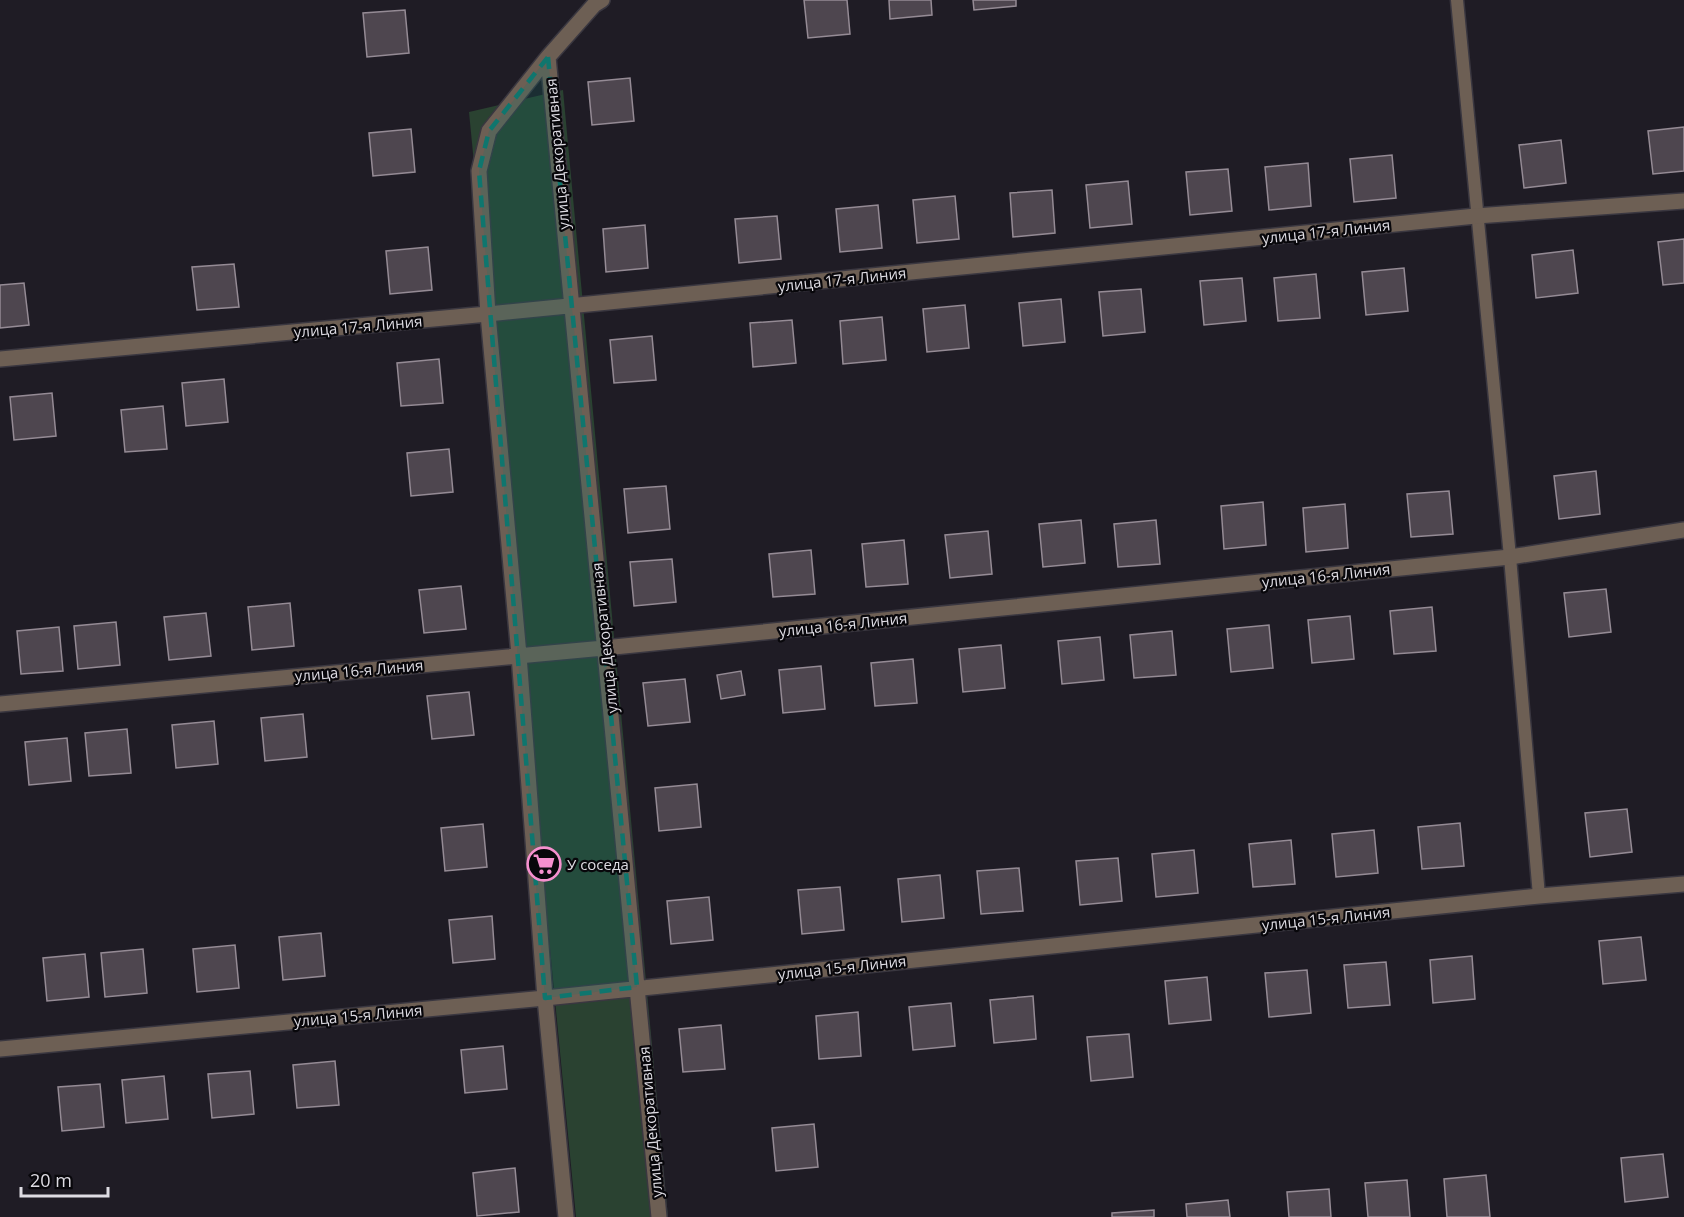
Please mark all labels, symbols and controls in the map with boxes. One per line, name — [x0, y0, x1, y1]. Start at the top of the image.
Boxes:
street label: улица Декоративная — [540, 78, 574, 230]
street label: улица 17-я Линия — [1261, 214, 1391, 248]
street label: улица 17-я Линия — [777, 262, 907, 296]
street label: улица 17-я Линия — [293, 310, 423, 342]
street label: улица 16-я Линия — [1261, 558, 1391, 592]
street label: улица Декоративная — [586, 562, 622, 714]
street label: улица 16-я Линия — [778, 607, 908, 641]
street label: улица 16-я Линия — [294, 654, 424, 686]
supermarket icon: У соседа — [526, 846, 562, 882]
place label: У соседа — [567, 854, 629, 874]
street label: улица 15-я Линия — [1261, 901, 1391, 935]
street label: улица 15-я Линия — [777, 950, 907, 984]
street label: улица 15-я Линия — [293, 999, 423, 1031]
street label: улица Декоративная — [633, 1046, 667, 1198]
scale bar — [21, 1160, 108, 1198]
text: 20 m — [30, 1168, 72, 1192]

